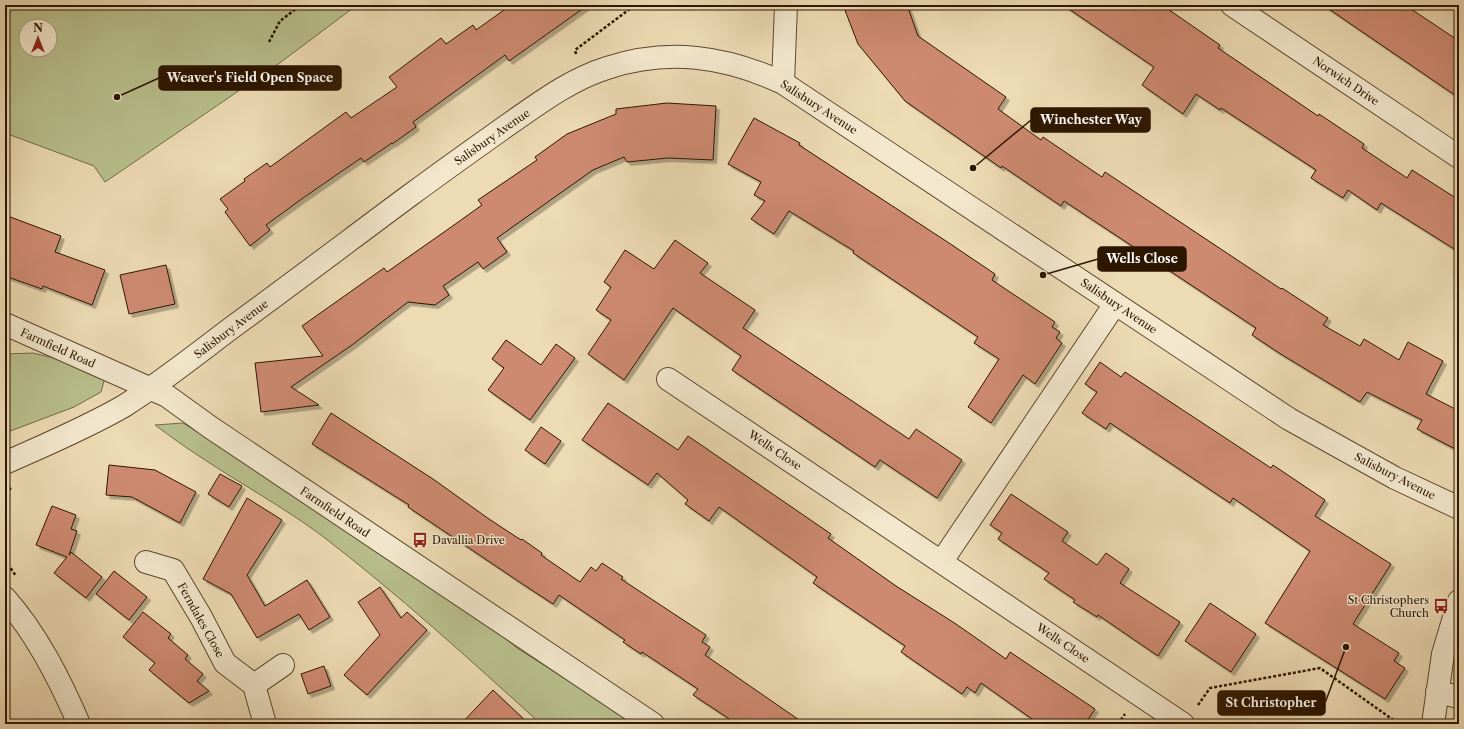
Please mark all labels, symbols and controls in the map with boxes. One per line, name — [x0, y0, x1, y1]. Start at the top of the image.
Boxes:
north arrow — [18, 18, 58, 58]
text: N — [33, 21, 43, 35]
street label: Norwich Drive — [1310, 54, 1382, 108]
callout: Weaver's Field Open Space — [159, 66, 341, 90]
text: Weaver's Field Open Space — [166, 70, 333, 85]
street label: Salisbury Avenue — [778, 77, 860, 137]
street label: Salisbury Avenue — [451, 106, 533, 168]
callout: Winchester Way — [1031, 108, 1150, 132]
text: Winchester Way — [1039, 112, 1143, 127]
callout: Wells Close — [1098, 247, 1186, 271]
text: Wells Close — [1105, 251, 1178, 266]
street label: Salisbury Avenue — [1078, 275, 1160, 337]
street label: Salisbury Avenue — [191, 297, 271, 361]
street label: Farmfield Road — [18, 325, 98, 371]
street label: Wells Close — [745, 427, 804, 473]
street label: Salisbury Avenue — [1352, 450, 1438, 502]
street label: Farmfield Road — [298, 484, 373, 541]
bus stop icon: Davallia Drive — [411, 531, 429, 549]
place label: Davallia Drive — [432, 533, 505, 547]
street label: Ferndales Close — [175, 580, 227, 660]
place label: St Christophers Church — [1348, 593, 1429, 620]
bus stop icon: St Christophers Church — [1432, 597, 1450, 615]
street label: Wells Close — [1033, 620, 1092, 666]
callout: St Christopher — [1218, 691, 1325, 715]
text: St Christopher — [1226, 695, 1317, 710]

